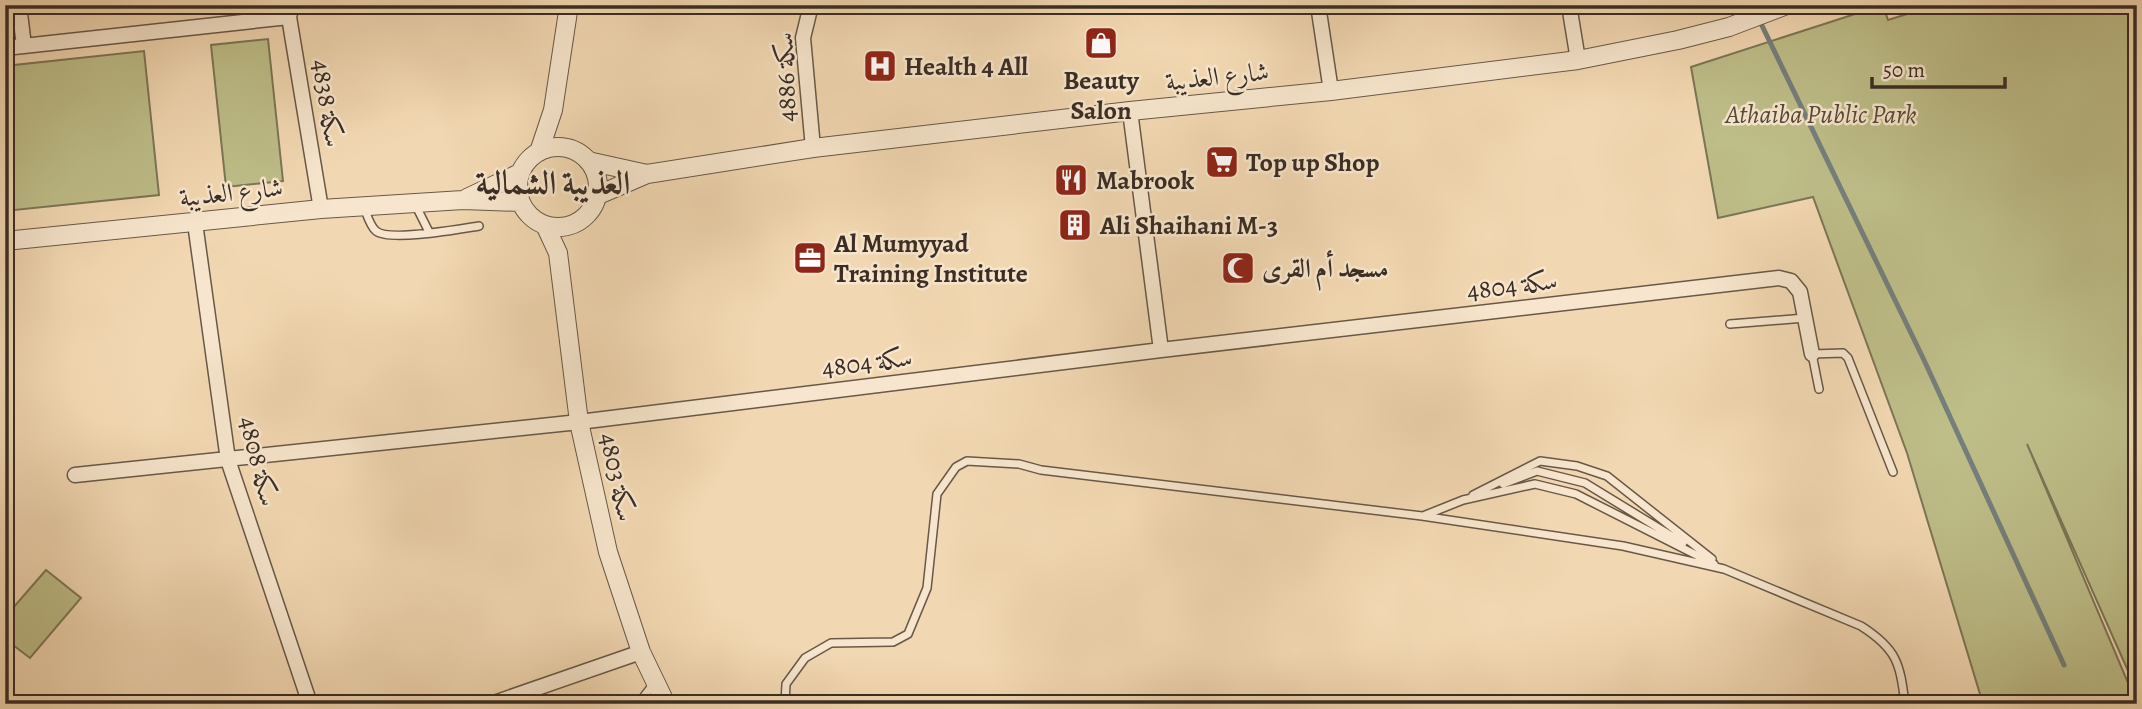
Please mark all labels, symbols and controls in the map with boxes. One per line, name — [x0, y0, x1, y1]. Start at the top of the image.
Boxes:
shop icon: Beauty Salon — [1082, 24, 1120, 62]
street label: سكة 4886 — [766, 32, 805, 122]
scale bar — [1872, 46, 2006, 90]
hospital icon: Health 4 All — [861, 47, 899, 85]
place label: Health 4 All — [904, 49, 1028, 84]
street label: شارع العذيبة — [1163, 54, 1271, 103]
text: 50 m — [1883, 56, 1925, 84]
street label: سكة 4838 — [303, 57, 352, 150]
place label: Beauty Salon — [1063, 63, 1140, 128]
park label: Athaiba Public Park — [1723, 97, 1917, 132]
supermarket icon: Top up Shop — [1203, 143, 1241, 181]
place label: Top up Shop — [1246, 145, 1380, 180]
district label: العذيبة الشمالية — [476, 160, 630, 205]
restaurant icon: Mabrook — [1052, 161, 1090, 199]
place label: Mabrook — [1096, 163, 1195, 198]
street label: شارع العذيبة — [177, 170, 285, 219]
building icon: Ali Shaihani M-3 — [1056, 206, 1094, 244]
place label: Ali Shaihani M-3 — [1099, 208, 1278, 243]
place label: Al Mumyyad Training Institute — [833, 226, 1028, 291]
office icon: Al Mumyyad Training Institute — [791, 239, 829, 277]
mosque icon: مسجد أم القرى — [1219, 249, 1257, 287]
place label: مسجد أم القرى — [1262, 250, 1389, 291]
street label: سكة 4804 — [1465, 263, 1559, 308]
street label: سكة 4804 — [820, 340, 914, 385]
street label: سكة 4808 — [230, 412, 287, 510]
street label: سكة 4803 — [591, 430, 644, 525]

